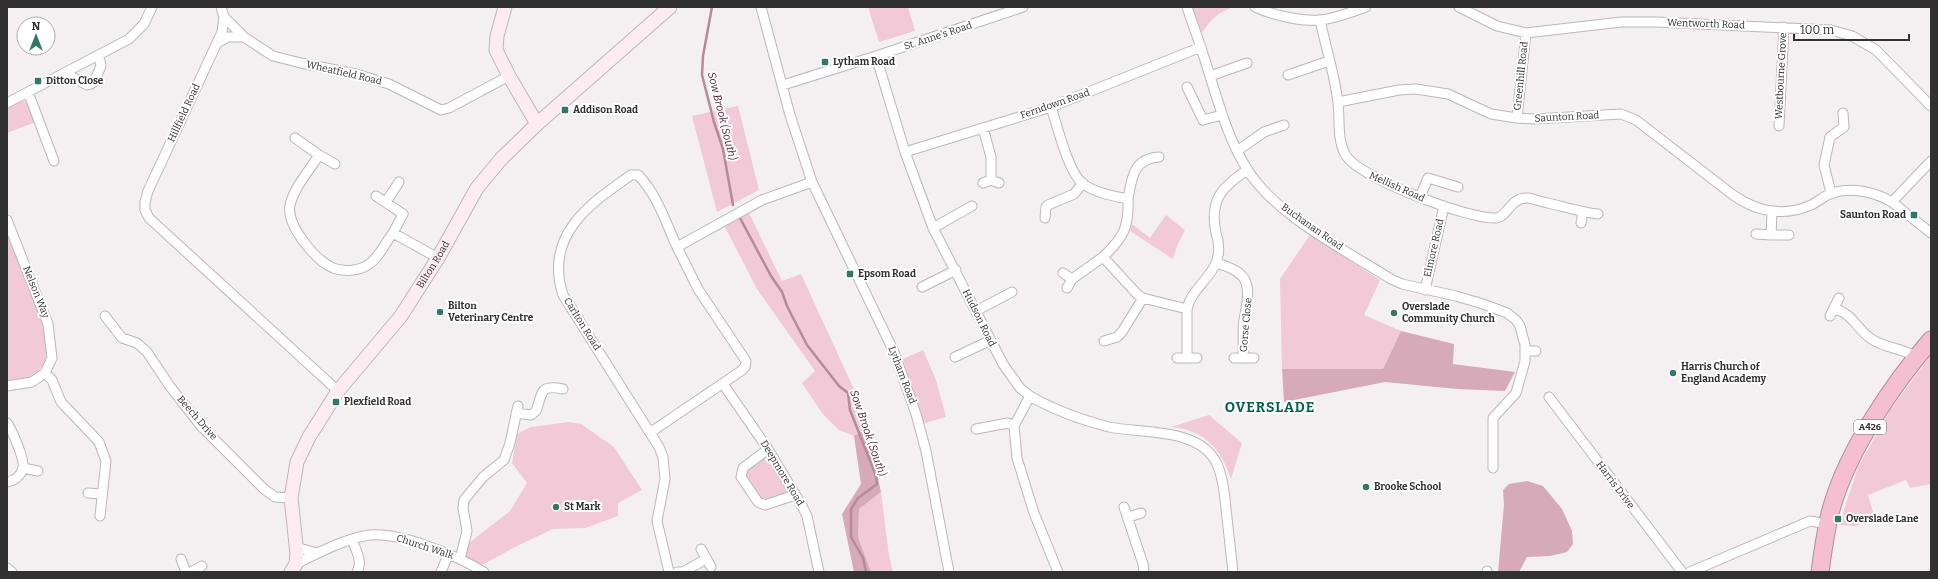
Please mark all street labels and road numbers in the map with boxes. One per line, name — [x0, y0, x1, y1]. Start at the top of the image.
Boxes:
street label: Wentworth Road — [1667, 17, 1745, 31]
street label: St. Anne's Road — [903, 19, 974, 53]
street label: Westbourne Grove — [1773, 32, 1789, 120]
street label: Greenhill Road — [1511, 41, 1531, 111]
street label: Wheatfield Road — [305, 58, 383, 88]
street label: Hillfield Road — [165, 82, 203, 144]
street label: Ferndown Road — [1019, 87, 1091, 121]
street label: Saunton Road — [1534, 109, 1600, 125]
street label: Mellish Road — [1367, 169, 1427, 205]
street label: Buchanan Road — [1279, 201, 1345, 253]
street label: Elmore Road — [1421, 218, 1447, 278]
street label: Bilton Road — [414, 239, 452, 291]
street label: Nelson Way — [20, 264, 52, 320]
street label: Hudson Road — [960, 287, 998, 349]
street label: Carlton Road — [561, 295, 603, 353]
street label: Gorse Close — [1238, 297, 1254, 353]
street label: Lytham Road — [886, 345, 919, 406]
street label: Beech Drive — [174, 393, 220, 443]
road number: A426 — [1854, 420, 1886, 434]
street label: Deepmore Road — [758, 438, 806, 508]
street label: Harris Drive — [1593, 459, 1637, 511]
street label: Church Walk — [395, 532, 455, 562]

